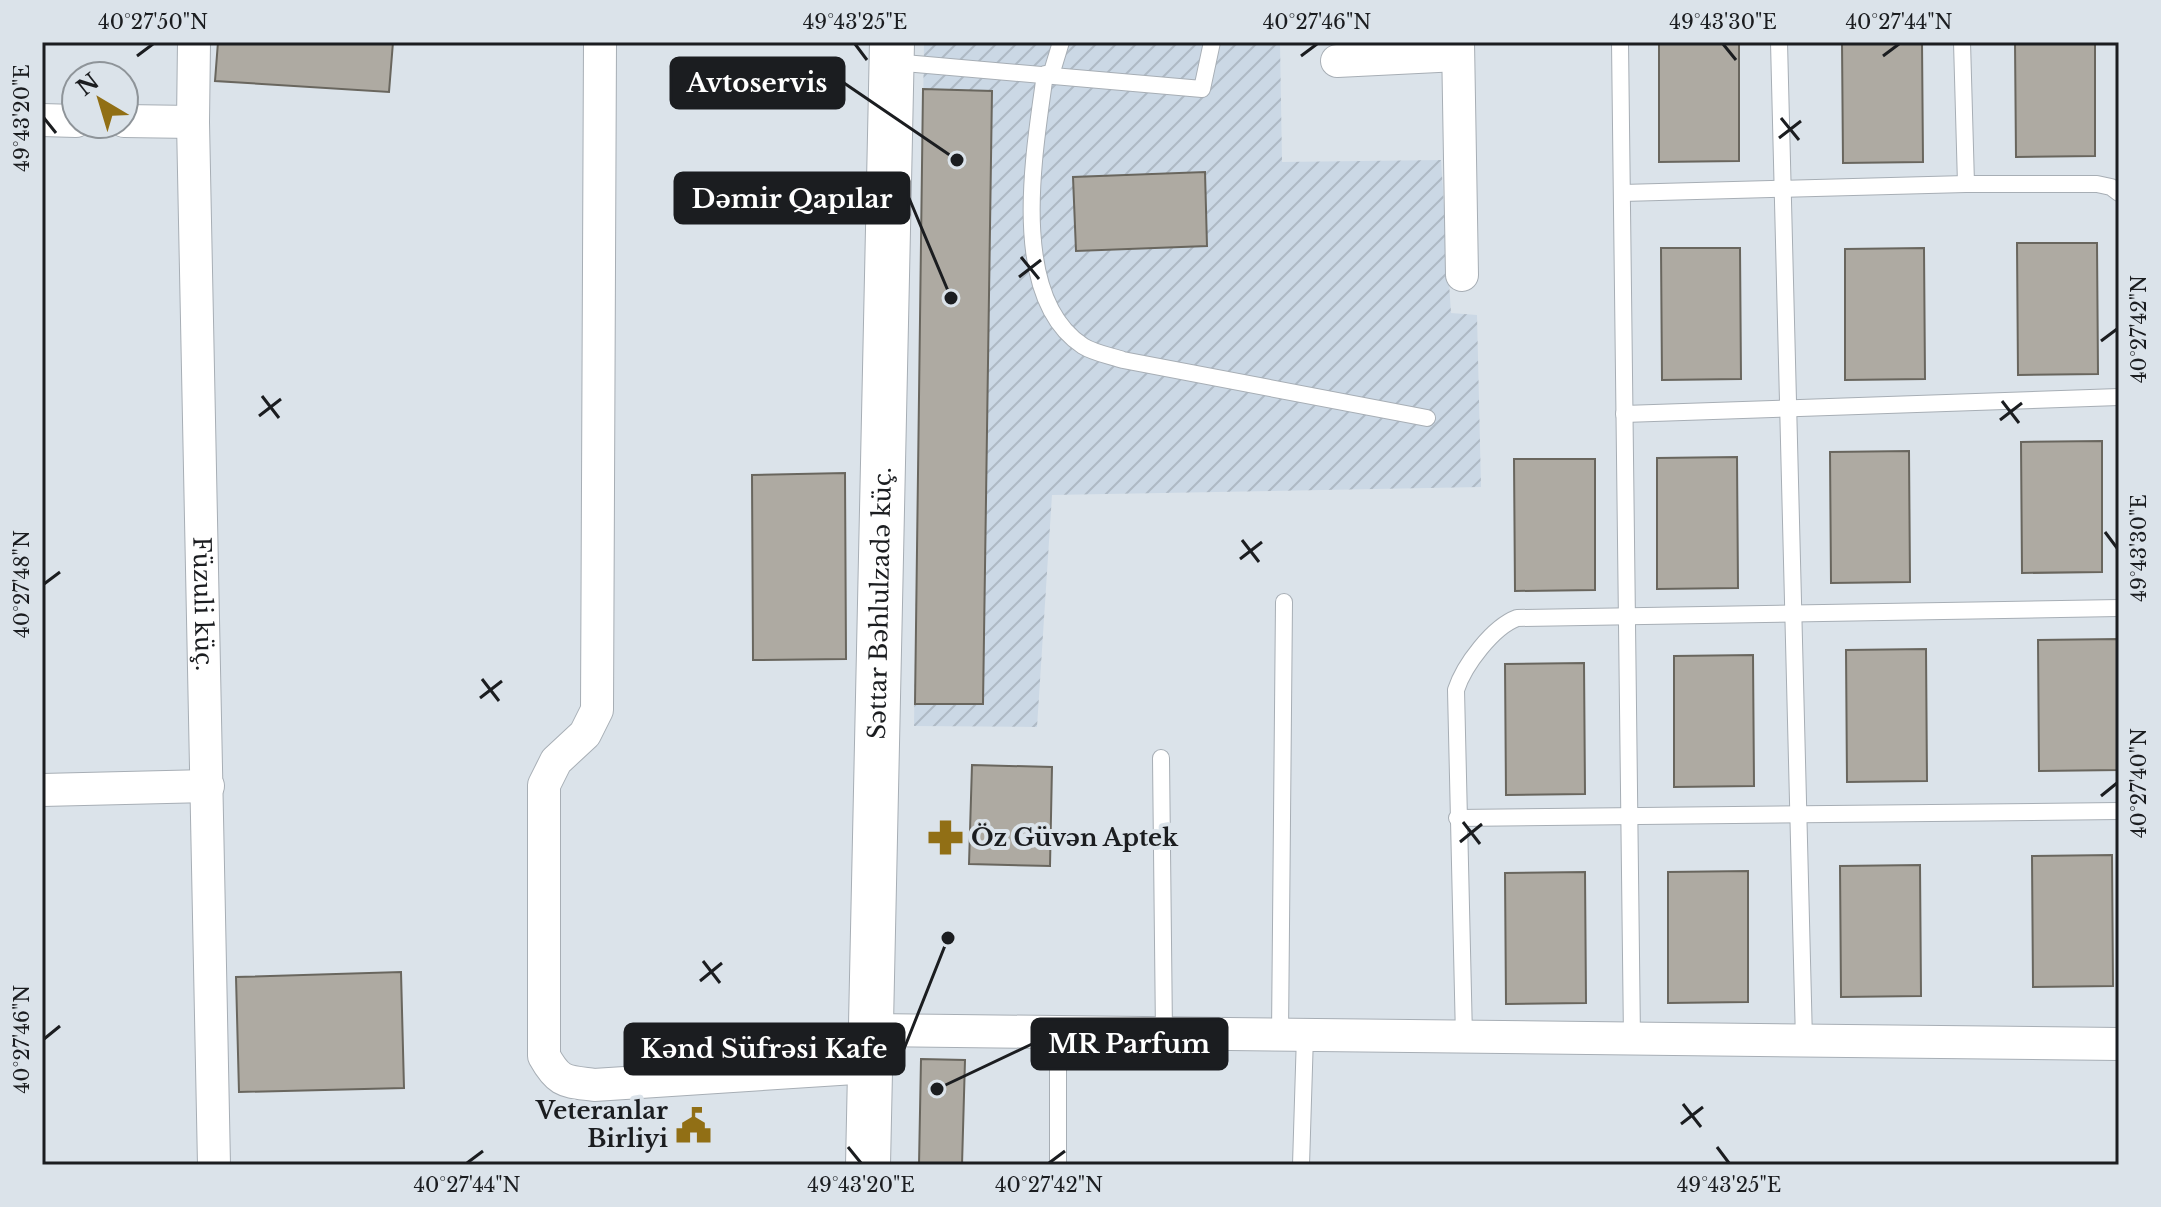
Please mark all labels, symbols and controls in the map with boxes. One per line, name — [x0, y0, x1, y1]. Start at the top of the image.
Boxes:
text: 40°27'50"N — [98, 10, 208, 34]
text: 49°43'25"E — [803, 10, 907, 34]
text: 40°27'46"N — [1263, 10, 1371, 34]
text: 49°43'30"E — [1669, 10, 1777, 34]
text: 40°27'44"N — [1845, 10, 1953, 34]
callout: Avtoservis — [671, 58, 844, 108]
north arrow — [60, 60, 140, 140]
text: 49°43'20"E — [10, 64, 34, 172]
text: N — [72, 67, 105, 102]
text: Avtoservis — [686, 67, 827, 99]
callout: Dəmir Qapılar — [675, 173, 909, 223]
text: Dəmir Qapılar — [692, 183, 892, 215]
text: 40°27'42"N — [2127, 275, 2151, 383]
street label: Səttar Bəhlulzadə küç. — [862, 467, 897, 740]
text: 49°43'30"E — [2127, 494, 2151, 602]
text: 40°27'48"N — [10, 530, 34, 638]
street label: Füzuli küç. — [187, 536, 219, 672]
text: 40°27'40"N — [2127, 728, 2151, 838]
pharmacy icon: Öz Güvən Aptek — [926, 819, 964, 857]
place label: Öz Güvən Aptek — [971, 823, 1179, 852]
text: 40°27'46"N — [10, 985, 34, 1093]
callout: MR Parfum — [1032, 1019, 1227, 1069]
callout: Kənd Süfrəsi Kafe — [625, 1024, 904, 1074]
text: MR Parfum — [1048, 1028, 1210, 1060]
text: Kənd Süfrəsi Kafe — [641, 1033, 887, 1065]
place label: Veteranlar Birliyi — [535, 1096, 668, 1153]
public building icon: Veteranlar Birliyi — [675, 1106, 713, 1144]
text: 40°27'44"N — [413, 1173, 521, 1197]
text: 49°43'20"E — [807, 1173, 915, 1197]
text: 40°27'42"N — [995, 1173, 1103, 1197]
text: 49°43'25"E — [1677, 1173, 1781, 1197]

